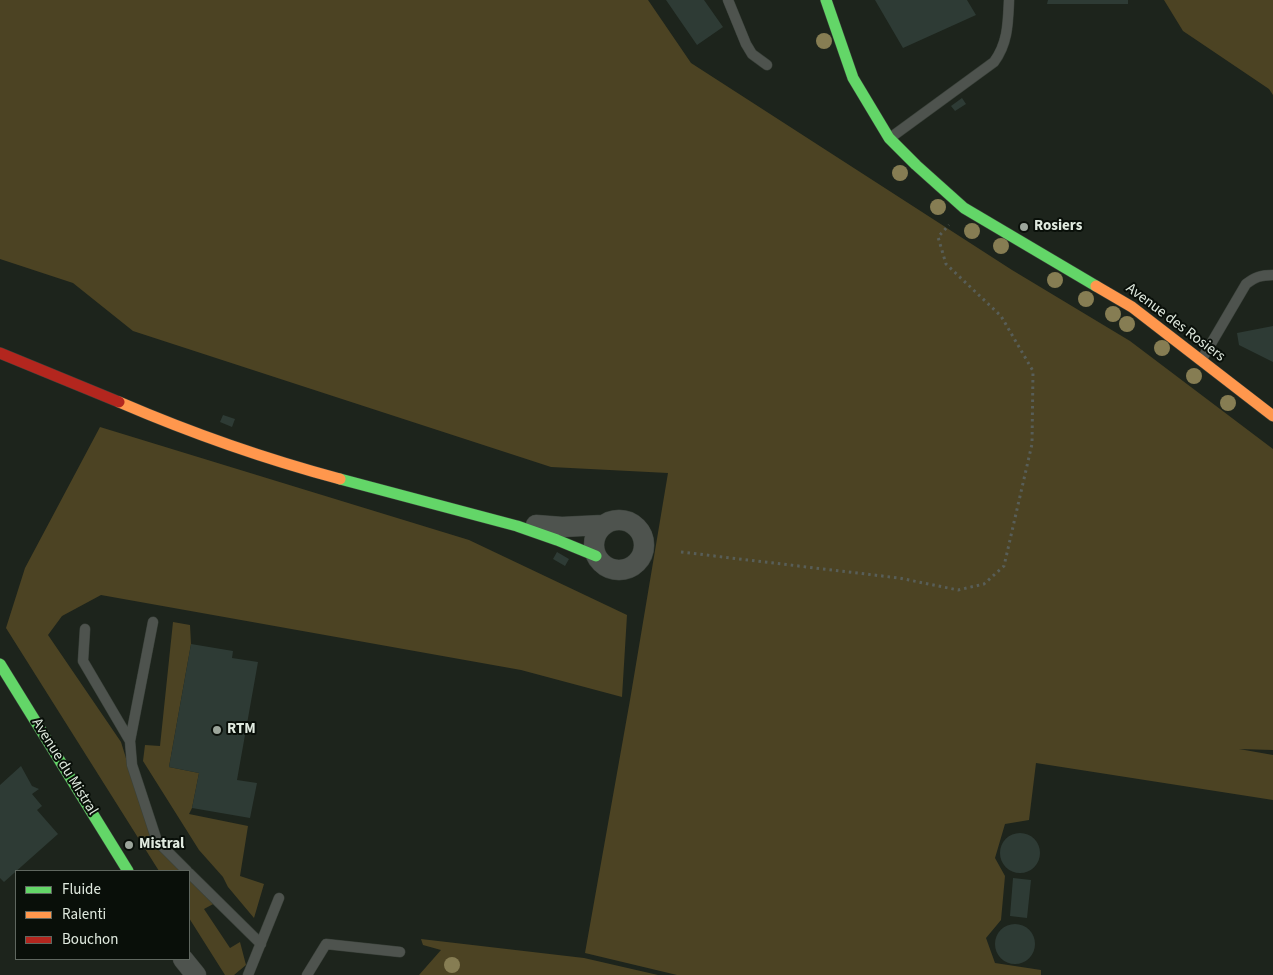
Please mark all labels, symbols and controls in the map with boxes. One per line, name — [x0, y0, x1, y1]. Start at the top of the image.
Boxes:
place label: Rosiers — [1034, 218, 1082, 236]
marker: Rosiers — [1018, 221, 1030, 233]
street label: Avenue des Rosiers — [1122, 280, 1228, 366]
street label: Avenue du Mistral — [27, 715, 101, 819]
place label: RTM — [227, 721, 256, 739]
marker: RTM — [211, 724, 223, 736]
place label: Mistral — [139, 836, 184, 854]
marker: Mistral — [123, 839, 135, 851]
legend — [15, 870, 190, 960]
text: Fluide — [62, 879, 101, 900]
text: Ralenti — [62, 904, 106, 925]
text: Bouchon — [62, 929, 118, 950]

